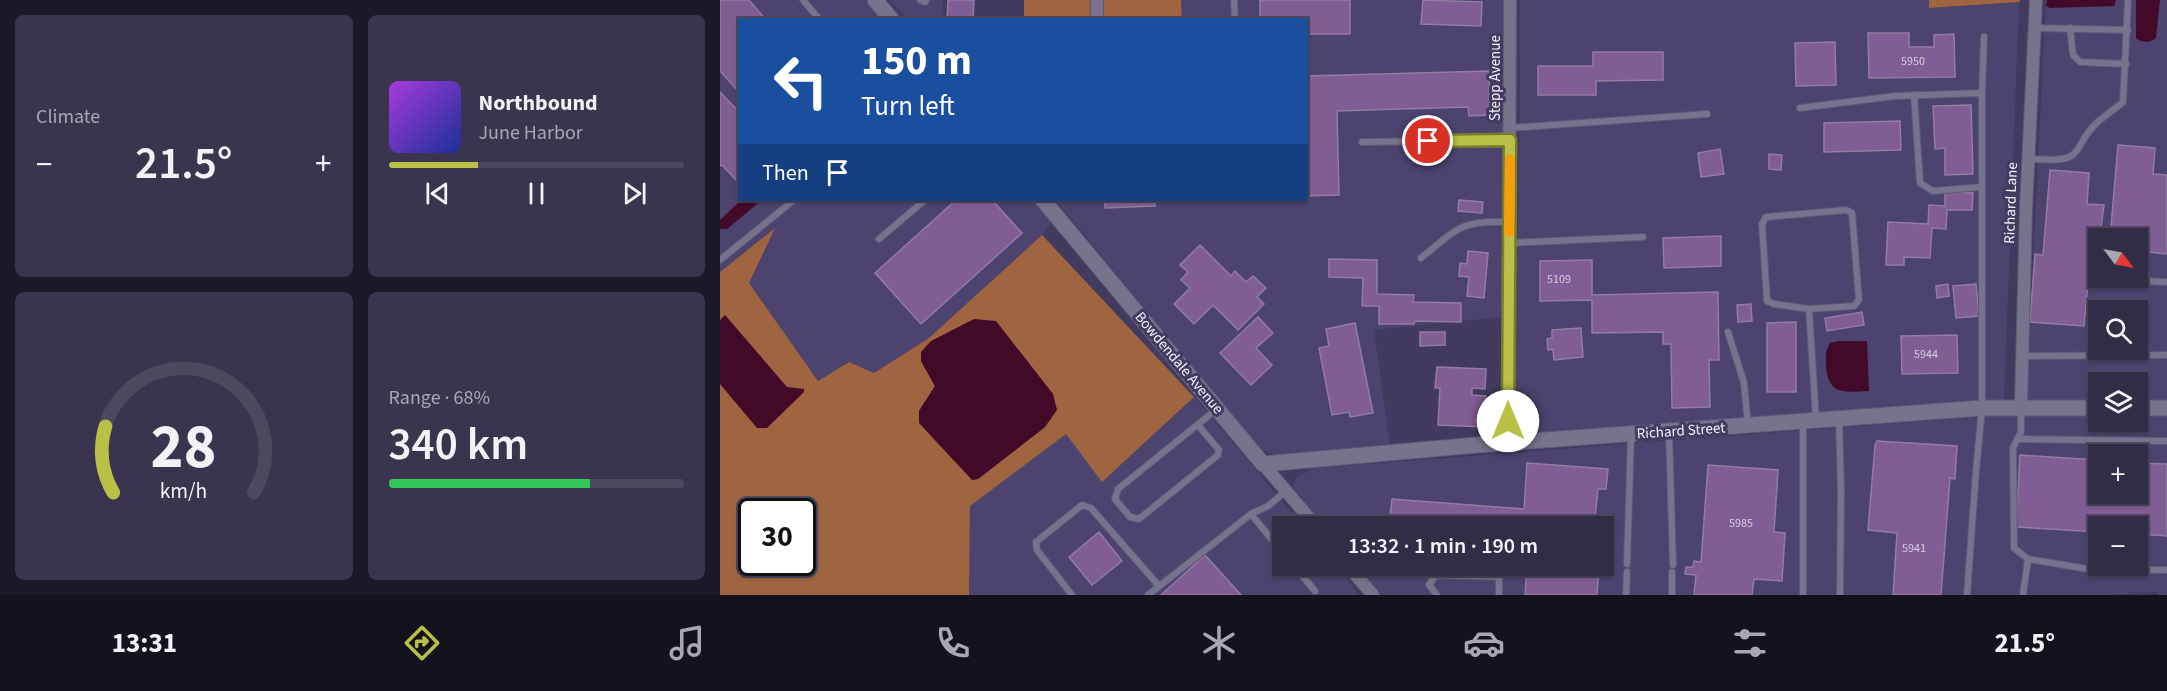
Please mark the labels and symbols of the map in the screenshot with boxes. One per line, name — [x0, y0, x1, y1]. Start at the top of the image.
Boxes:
street label: Stepp Avenue — [1485, 35, 1506, 121]
house number: 5950 — [1901, 53, 1925, 70]
pin — [1402, 115, 1453, 166]
street label: Richard Lane — [1999, 162, 2023, 244]
north arrow — [2088, 228, 2148, 288]
house number: 5109 — [1547, 271, 1571, 288]
street label: Bowdendale Avenue — [1130, 307, 1228, 419]
house number: 5944 — [1914, 346, 1938, 363]
position arrow — [1476, 389, 1540, 453]
street label: Richard Street — [1636, 417, 1726, 445]
speed limit sign: 30 — [738, 498, 816, 576]
house number: 5985 — [1729, 515, 1753, 532]
house number: 5941 — [1902, 540, 1926, 557]

